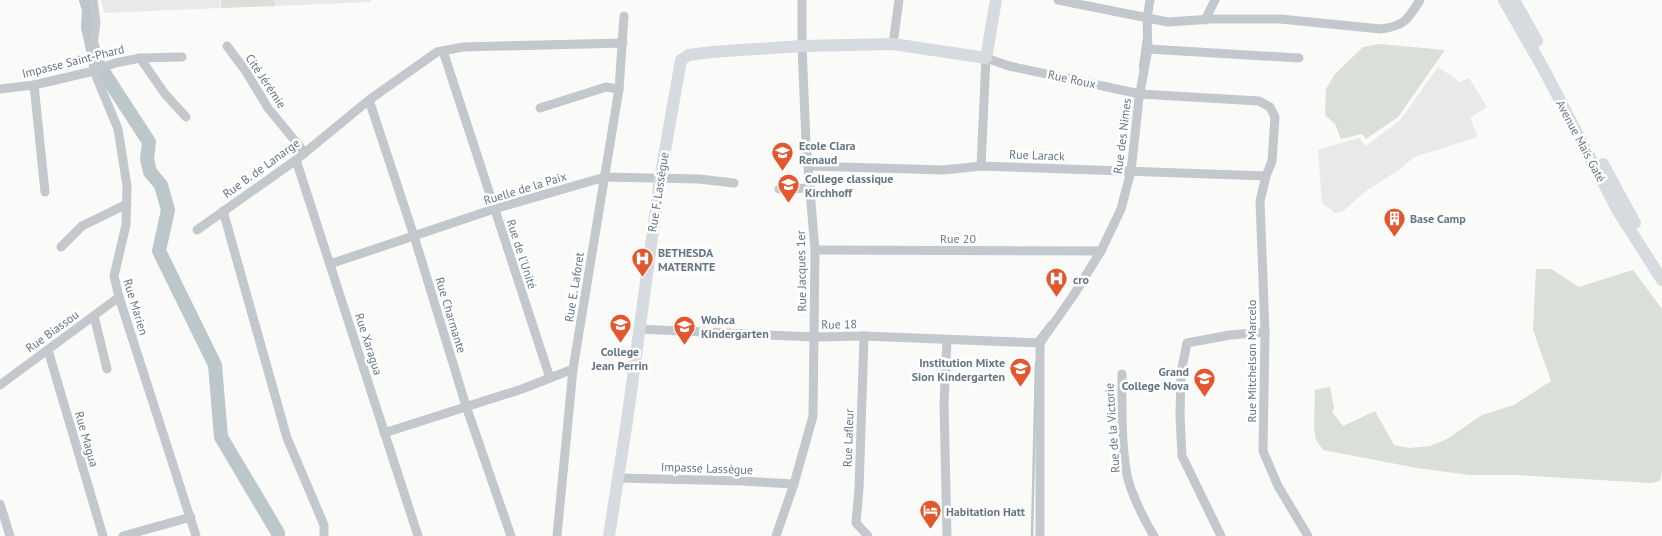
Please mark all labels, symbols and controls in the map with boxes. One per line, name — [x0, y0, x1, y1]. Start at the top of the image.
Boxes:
street label: Impasse Saint-Phard — [20, 41, 126, 81]
street label: Cité Jérémie — [242, 51, 290, 111]
street label: Rue Roux — [1047, 67, 1097, 91]
street label: Rue des Nimes — [1110, 97, 1134, 175]
street label: Avenue Maïs Gaté — [1553, 97, 1609, 185]
street label: Rue B. de Lanarge — [220, 135, 302, 201]
place label: Ecole Clara Renaud — [799, 138, 856, 167]
school or university icon: Ecole Clara Renaud — [771, 140, 795, 171]
street label: Rue Larack — [1009, 147, 1065, 163]
street label: Rue F. Lassègue — [644, 151, 672, 233]
street label: Ruelle de la Paix — [482, 168, 568, 208]
place label: College classique Kirchhoff — [805, 171, 893, 200]
school or university icon: College classique Kirchhoff — [777, 173, 801, 204]
building icon: Base Camp — [1382, 206, 1406, 237]
place label: Base Camp — [1410, 211, 1466, 226]
street label: Rue de l'Unité — [504, 217, 540, 291]
street label: Rue Jacques 1er — [793, 230, 809, 312]
street label: Rue 20 — [940, 231, 976, 246]
place label: BETHESDA MATERNTE — [658, 245, 715, 274]
hospital icon: BETHESDA MATERNTE — [630, 247, 654, 278]
street label: Rue E. Laforet — [561, 251, 587, 323]
hospital icon: cro — [1045, 267, 1069, 298]
place label: cro — [1073, 272, 1089, 287]
street label: Rue Charmante — [432, 275, 470, 355]
street label: Rue Marien — [120, 277, 152, 337]
street label: Rue Mitchelson Marcelo — [1244, 300, 1259, 422]
street label: Rue Biassou — [23, 307, 81, 355]
street label: Rue Xaragua — [352, 311, 386, 377]
school or university icon: College Jean Perrin — [608, 312, 632, 343]
place label: Wohca Kindergarten — [701, 312, 769, 341]
school or university icon: Wohca Kindergarten — [673, 314, 697, 345]
street label: Rue 18 — [821, 316, 857, 332]
place label: College Jean Perrin — [591, 344, 648, 373]
place label: Institution Mixte Sion Kindergarten — [912, 355, 1005, 384]
school or university icon: Institution Mixte Sion Kindergarten — [1009, 357, 1033, 388]
place label: Grand College Nova — [1122, 364, 1189, 393]
school or university icon: Grand College Nova — [1193, 366, 1217, 397]
street label: Rue de la Victorie — [1101, 383, 1123, 473]
street label: Rue Magua — [72, 409, 102, 469]
street label: Rue Lafleur — [839, 409, 857, 467]
street label: Impasse Lassègue — [661, 459, 753, 477]
hotel icon: Habitation Hatt — [918, 499, 942, 530]
place label: Habitation Hatt — [946, 504, 1026, 519]

